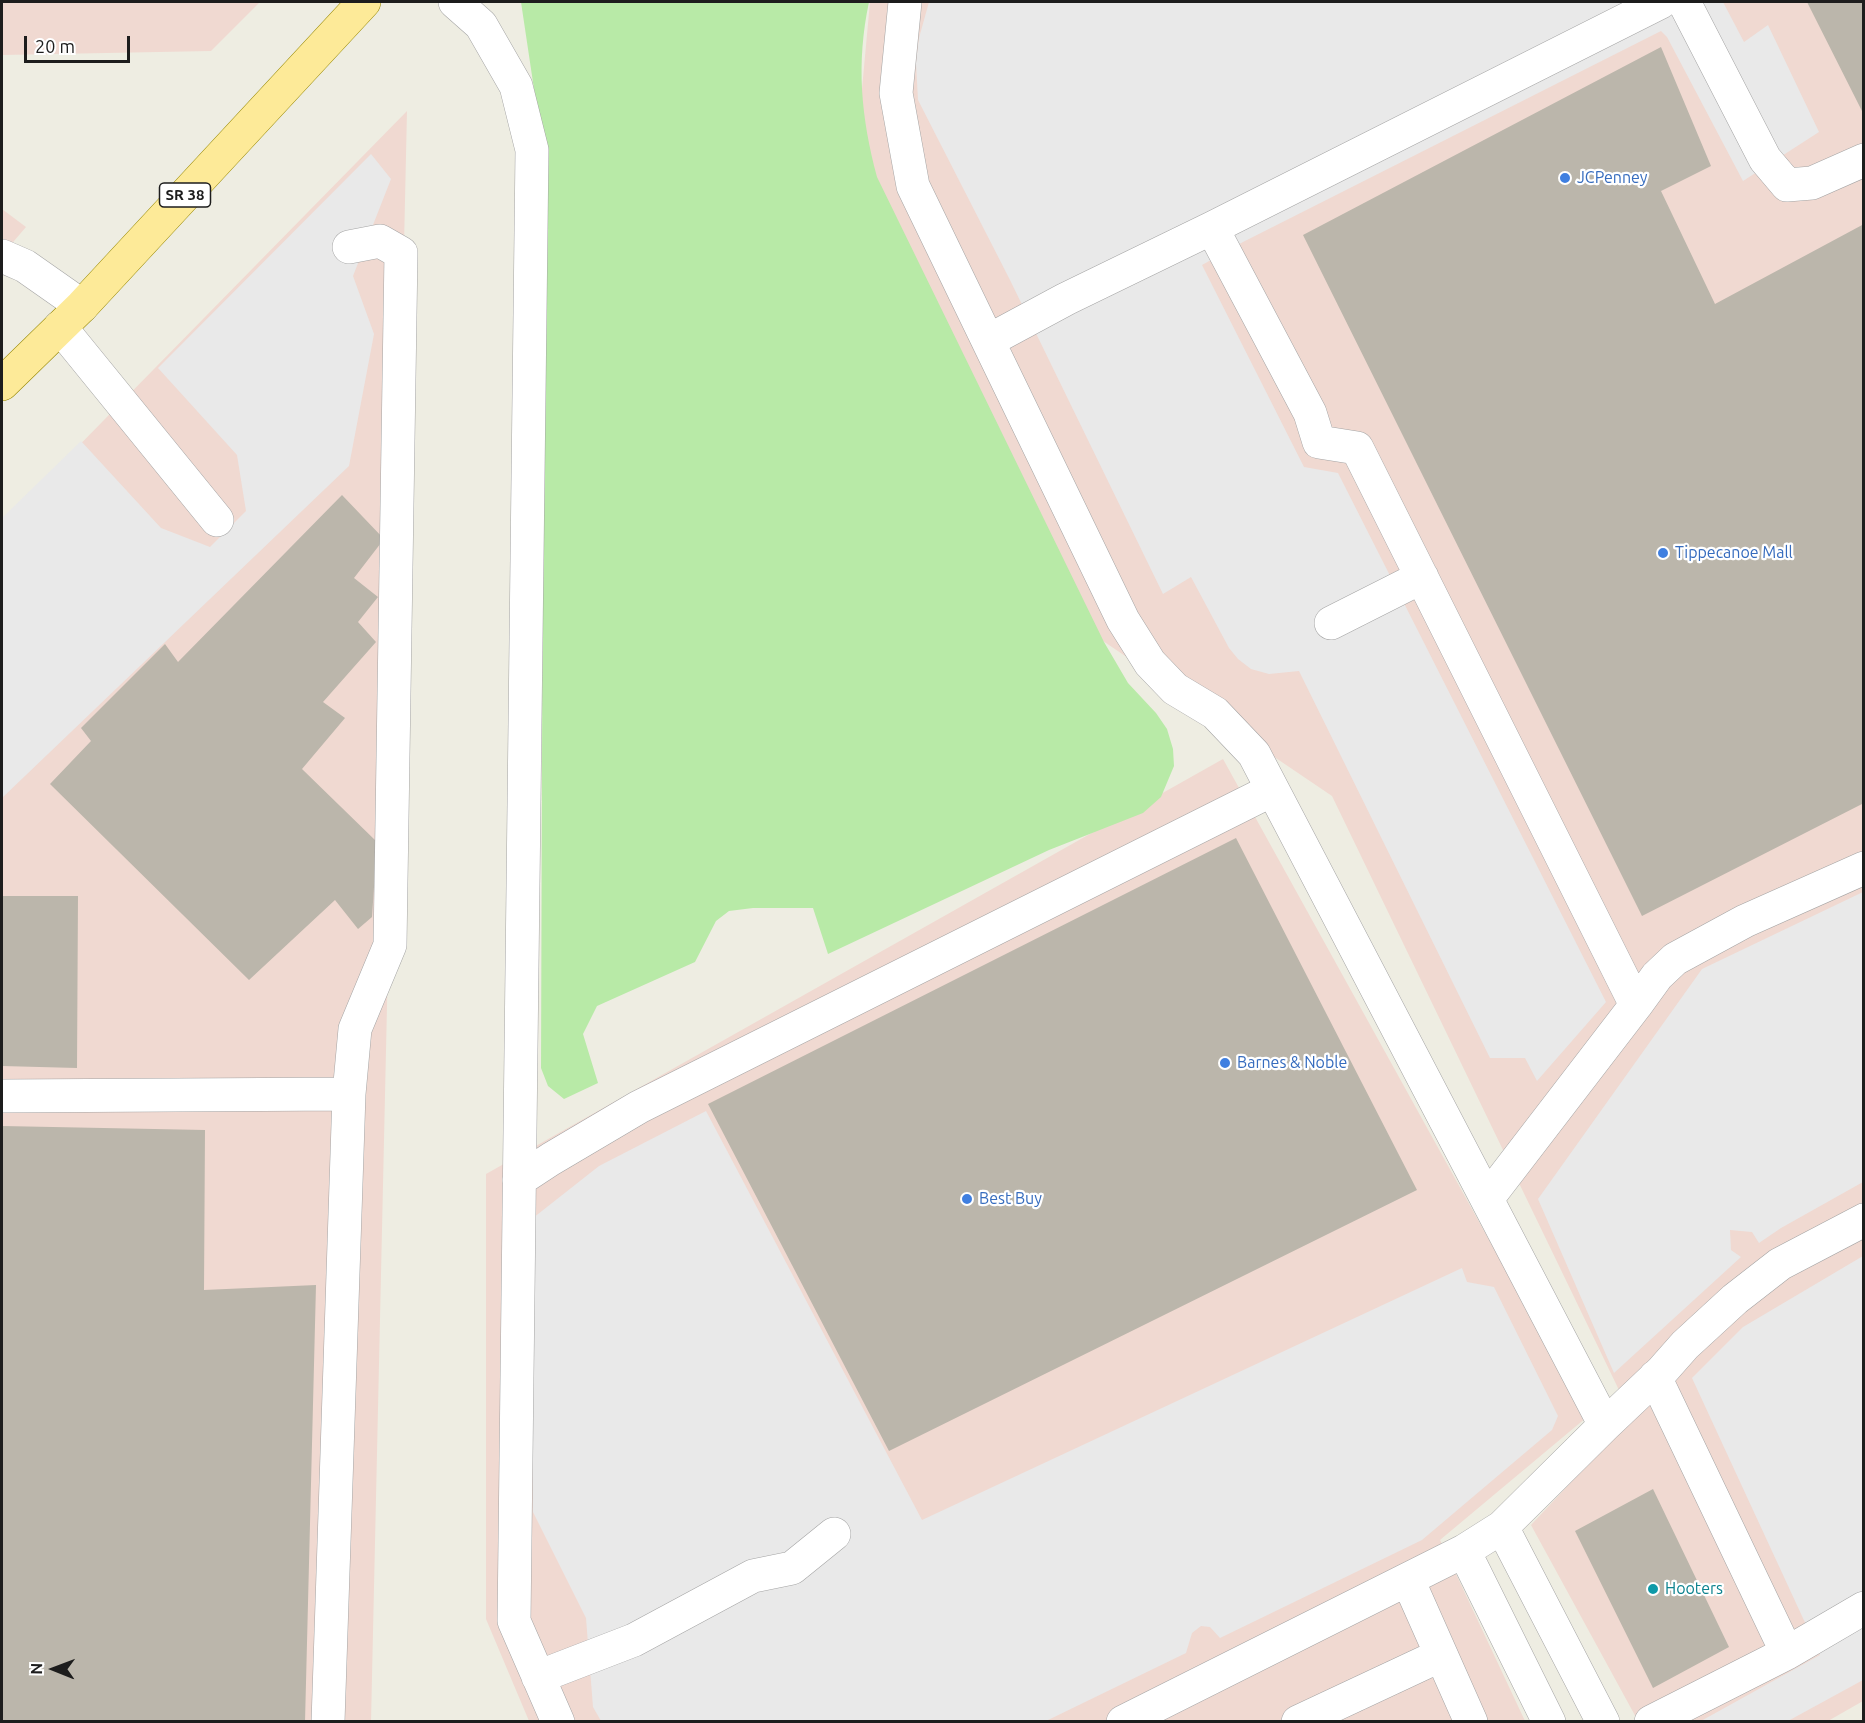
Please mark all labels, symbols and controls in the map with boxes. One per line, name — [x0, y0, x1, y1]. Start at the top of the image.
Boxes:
scale bar — [27, 24, 134, 62]
text: 20 m — [35, 36, 75, 56]
place label: JCPenney — [1577, 168, 1648, 188]
marker: JCPenney — [1558, 171, 1572, 185]
road number: SR 38 — [160, 183, 210, 207]
place label: Tippecanoe Mall — [1675, 543, 1793, 563]
marker: Tippecanoe Mall — [1656, 546, 1670, 560]
place label: Barnes & Noble — [1237, 1053, 1347, 1073]
marker: Barnes & Noble — [1218, 1056, 1232, 1070]
place label: Best Buy — [979, 1189, 1042, 1209]
marker: Best Buy — [960, 1192, 974, 1206]
place label: Hooters — [1665, 1579, 1723, 1599]
marker: Hooters — [1646, 1582, 1660, 1596]
north arrow — [24, 1639, 84, 1699]
text: N — [27, 1663, 45, 1675]

